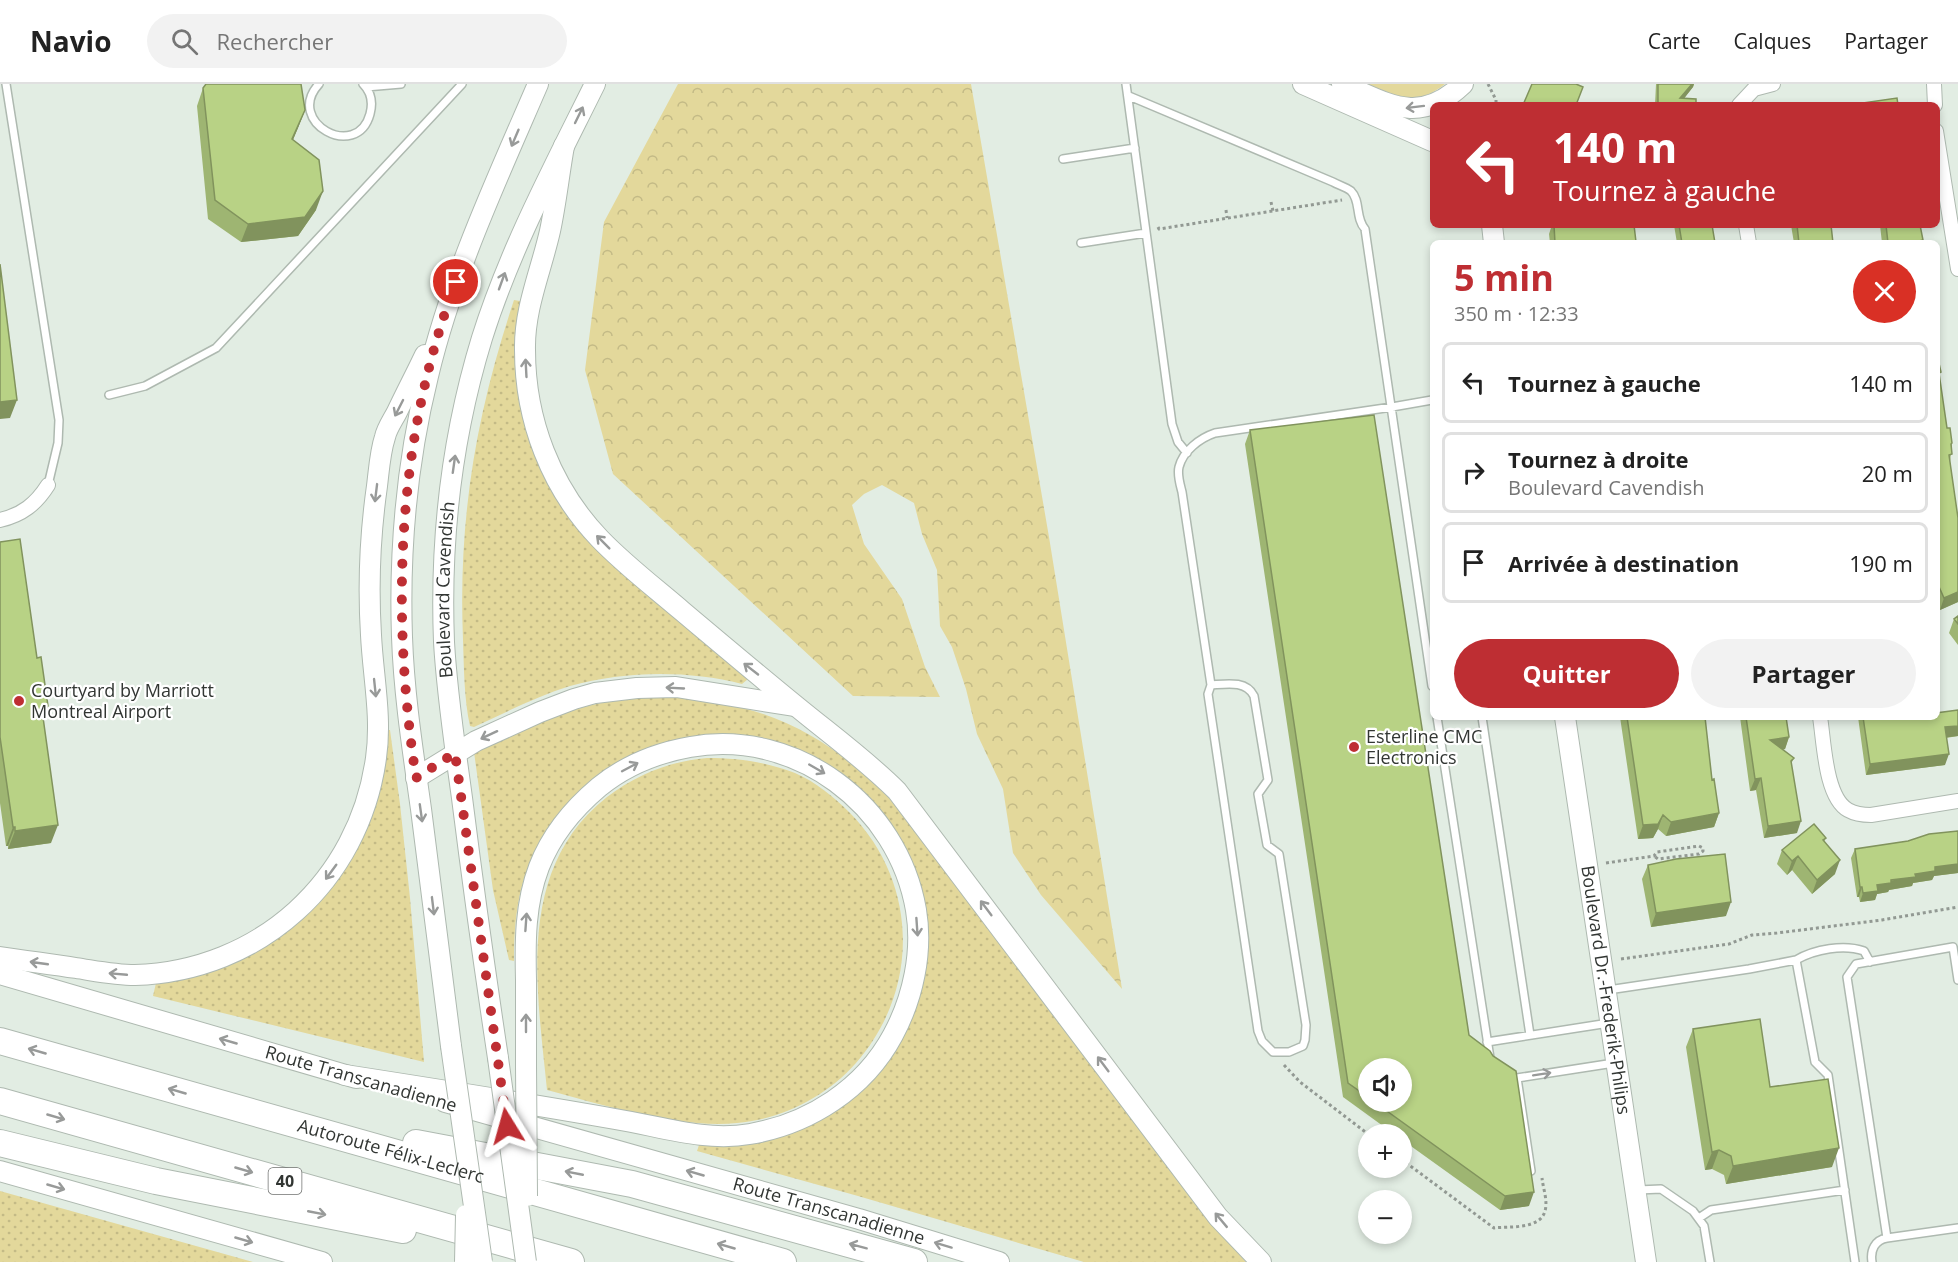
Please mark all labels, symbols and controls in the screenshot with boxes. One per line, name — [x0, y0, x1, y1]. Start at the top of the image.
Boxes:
search box — [147, 14, 567, 68]
text: Navio — [30, 22, 111, 60]
icon: search — [168, 25, 201, 58]
text: Rechercher — [216, 26, 333, 56]
text: Carte — [1648, 27, 1700, 55]
text: Calques — [1733, 27, 1811, 55]
text: Partager — [1844, 27, 1928, 55]
one-way arrow — [1406, 102, 1426, 113]
one-way arrow — [574, 107, 586, 125]
text: 140 m — [1553, 118, 1677, 175]
icon: left — [1454, 126, 1532, 204]
one-way arrow — [509, 128, 520, 146]
text: Tournez à gauche — [1553, 172, 1776, 209]
text: 5 min — [1454, 253, 1554, 302]
pin — [430, 256, 481, 307]
button: close — [1853, 260, 1916, 323]
icon: arrive — [439, 265, 472, 298]
one-way arrow — [497, 272, 508, 291]
text: 350 m · 12:33 — [1454, 300, 1579, 327]
one-way arrow — [520, 358, 531, 378]
icon: left — [1457, 366, 1490, 399]
text: Tournez à gauche — [1508, 368, 1701, 398]
text: 140 m — [1849, 368, 1913, 398]
one-way arrow — [393, 399, 405, 416]
text: Tournez à droite — [1508, 444, 1689, 474]
one-way arrow — [448, 455, 459, 475]
icon: right — [1457, 456, 1490, 489]
text: 20 m — [1862, 458, 1913, 488]
text: Boulevard Cavendish — [1508, 474, 1704, 501]
one-way arrow — [370, 483, 381, 502]
street label: Boulevard Cavendish — [430, 500, 460, 679]
one-way arrow — [596, 535, 611, 549]
icon: arrive — [1457, 546, 1490, 579]
text: Arrivée à destination — [1508, 548, 1739, 578]
text: 190 m — [1849, 548, 1913, 578]
button: Quitter — [1454, 639, 1679, 708]
button: Partager — [1691, 639, 1916, 708]
one-way arrow — [743, 662, 759, 675]
one-way arrow — [370, 677, 381, 697]
place label: Courtyard by Marriott Montreal Airport — [31, 678, 214, 723]
one-way arrow — [666, 682, 686, 693]
marker: Courtyard by Marriott Montreal Airport — [12, 694, 26, 708]
place label: Esterline CMC Electronics — [1366, 724, 1482, 769]
one-way arrow — [480, 730, 499, 741]
marker: Esterline CMC Electronics — [1347, 740, 1361, 754]
one-way arrow — [621, 761, 638, 773]
one-way arrow — [808, 763, 825, 775]
one-way arrow — [416, 803, 427, 823]
one-way arrow — [325, 864, 337, 880]
street label: Boulevard Dr.-Frederik-Philips — [1576, 864, 1637, 1116]
one-way arrow — [428, 896, 439, 916]
one-way arrow — [979, 901, 992, 917]
one-way arrow — [521, 913, 532, 932]
one-way arrow — [912, 916, 923, 936]
one-way arrow — [29, 957, 49, 968]
one-way arrow — [108, 968, 128, 979]
one-way arrow — [520, 1014, 532, 1034]
one-way arrow — [219, 1035, 238, 1046]
street label: Route Transcanadienne — [263, 1039, 460, 1117]
one-way arrow — [28, 1045, 47, 1056]
one-way arrow — [1096, 1057, 1109, 1073]
map controls — [1358, 1058, 1412, 1244]
button: sound — [1358, 1058, 1412, 1112]
one-way arrow — [1532, 1069, 1551, 1080]
one-way arrow — [168, 1085, 187, 1096]
position arrow — [475, 1094, 539, 1158]
one-way arrow — [46, 1111, 65, 1123]
street label: Autoroute Félix-Leclerc — [295, 1113, 487, 1188]
button: + — [1358, 1124, 1412, 1178]
one-way arrow — [234, 1165, 253, 1176]
one-way arrow — [686, 1166, 705, 1178]
one-way arrow — [565, 1167, 585, 1178]
road number: 40 — [268, 1168, 302, 1194]
street label: Route Transcanadienne — [730, 1171, 928, 1250]
one-way arrow — [46, 1182, 65, 1193]
button: − — [1358, 1190, 1412, 1244]
one-way arrow — [306, 1208, 326, 1219]
one-way arrow — [1214, 1212, 1227, 1228]
one-way arrow — [234, 1235, 253, 1247]
one-way arrow — [934, 1239, 953, 1250]
one-way arrow — [717, 1240, 736, 1251]
one-way arrow — [849, 1240, 868, 1252]

